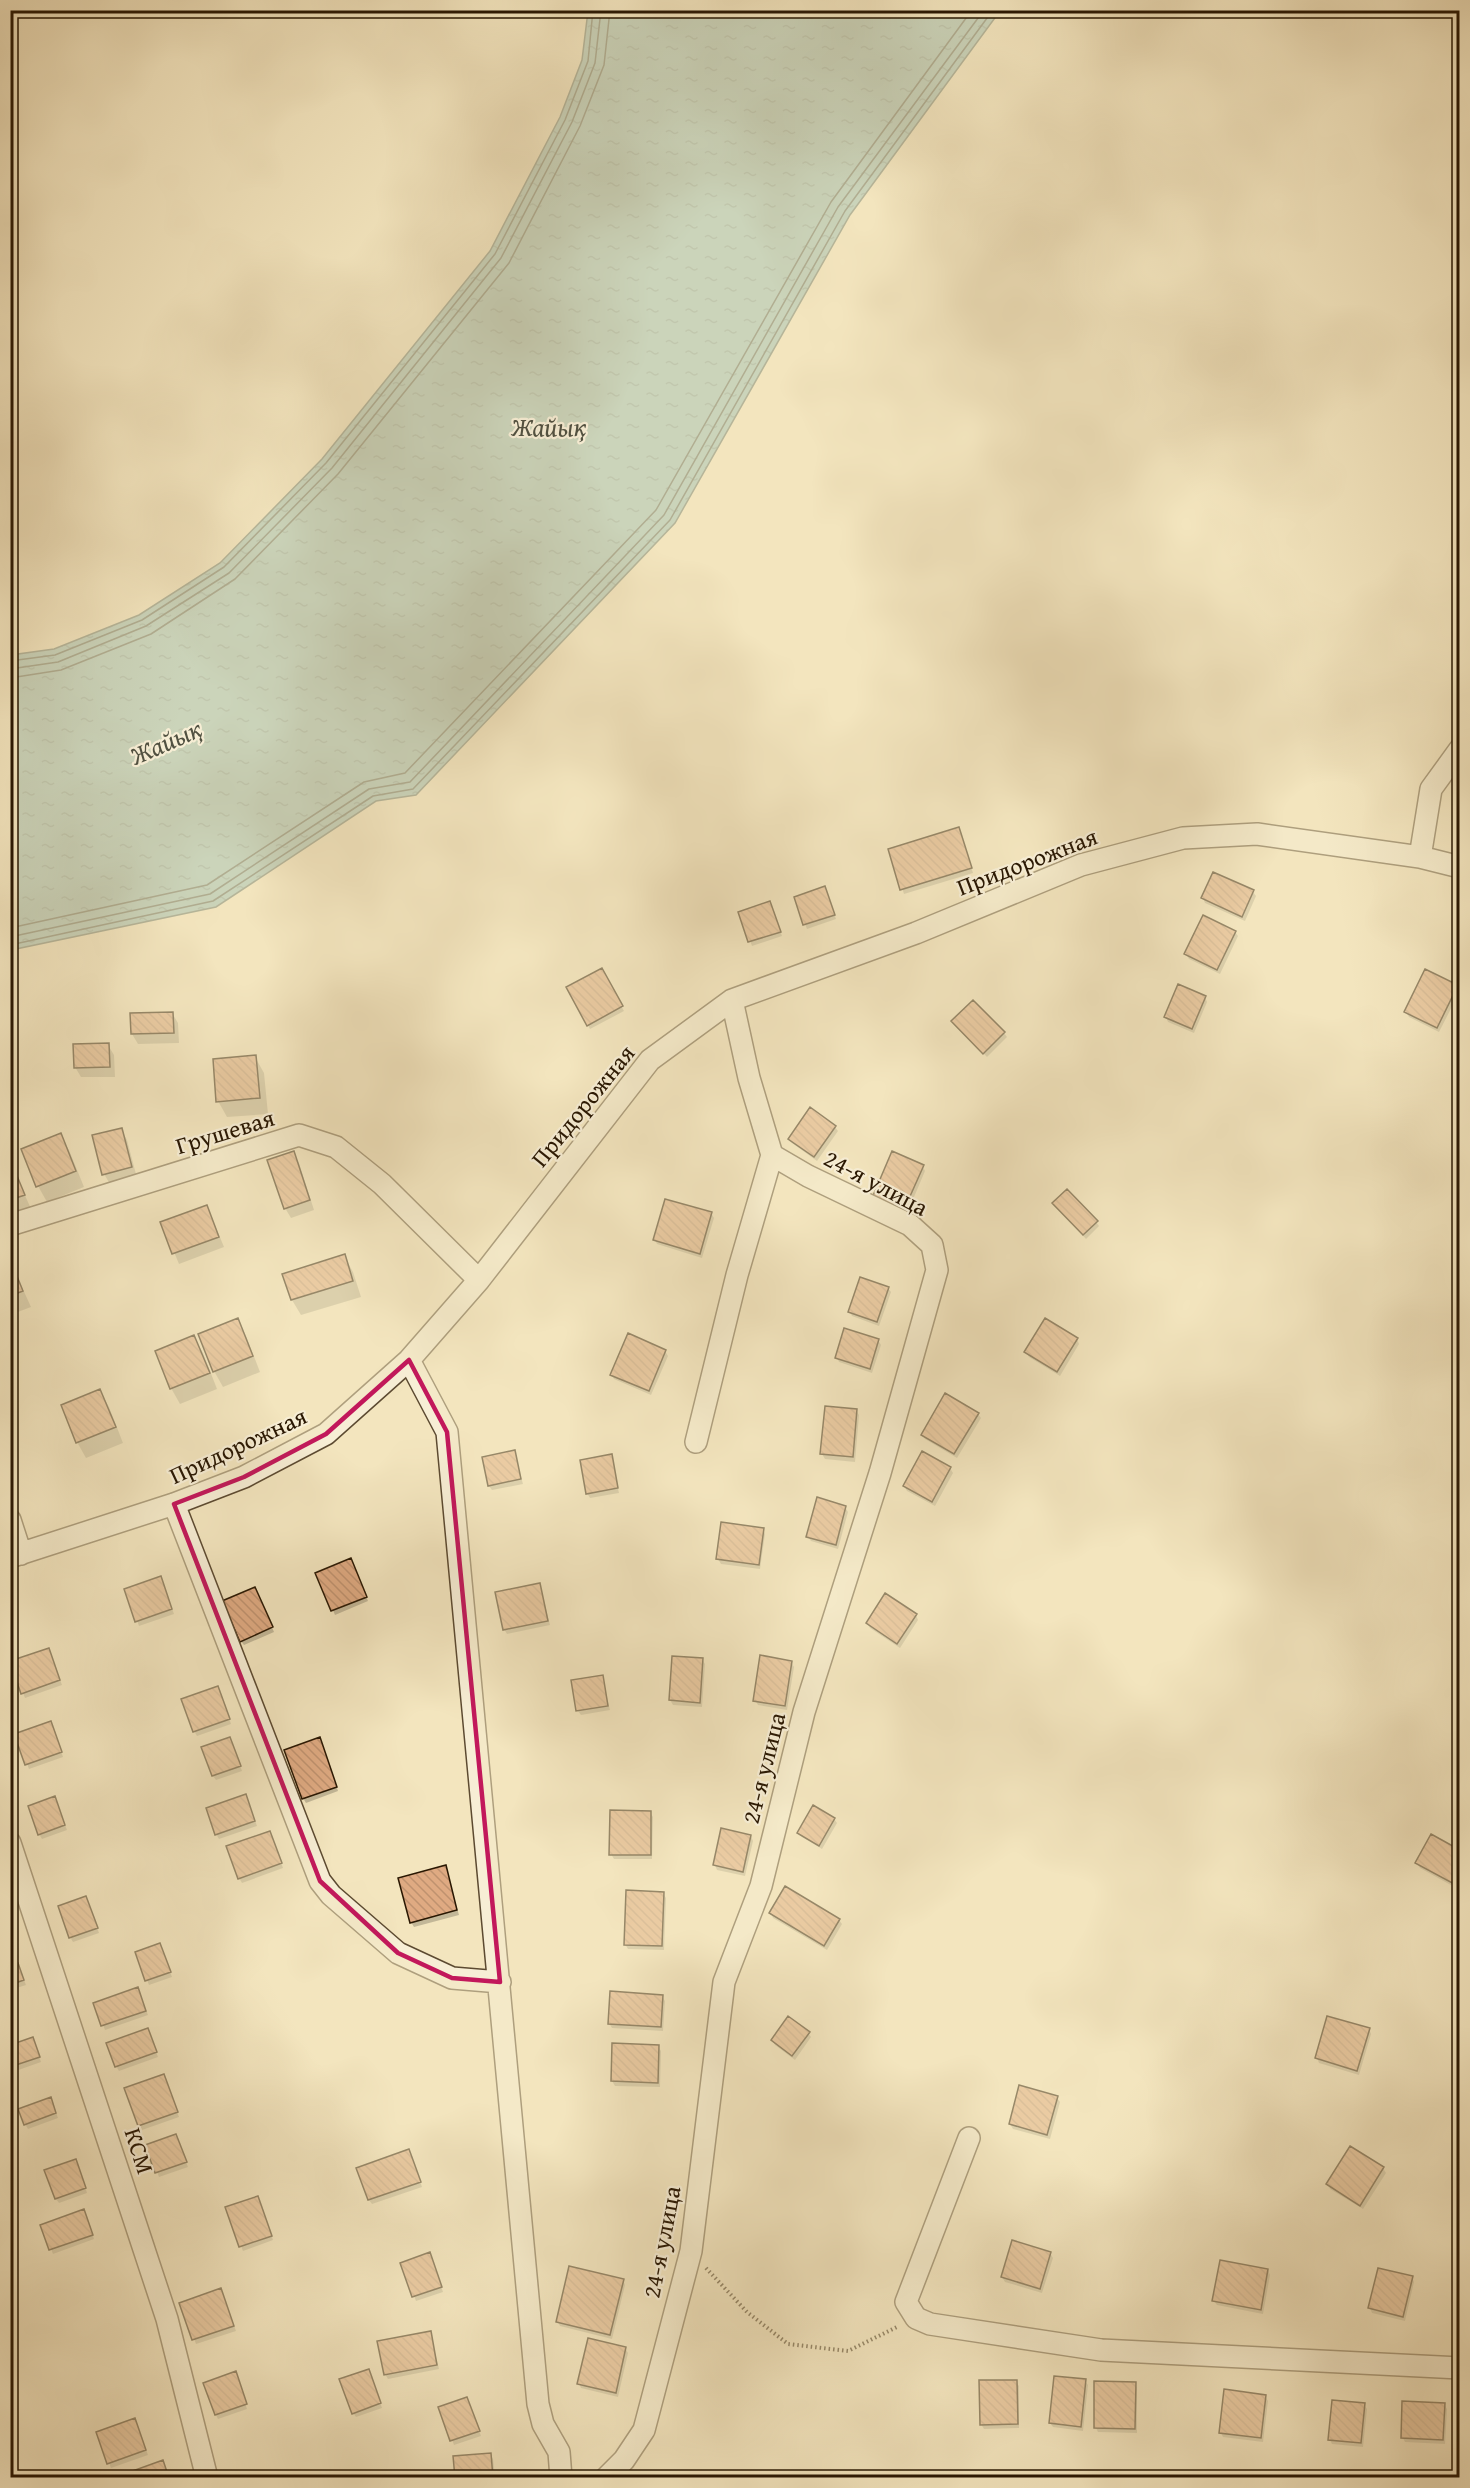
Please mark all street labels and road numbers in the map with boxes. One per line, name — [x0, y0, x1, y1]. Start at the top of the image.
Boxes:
street label: Придорожная — [951, 819, 1102, 904]
street label: Придорожная — [522, 1037, 643, 1174]
street label: Грушевая — [171, 1100, 279, 1163]
street label: 24-я улица — [818, 1140, 935, 1225]
street label: Придорожная — [163, 1398, 312, 1493]
street label: 24-я улица — [733, 1708, 794, 1827]
street label: КСМ — [116, 2123, 163, 2178]
street label: 24-я улица — [633, 2182, 690, 2301]

